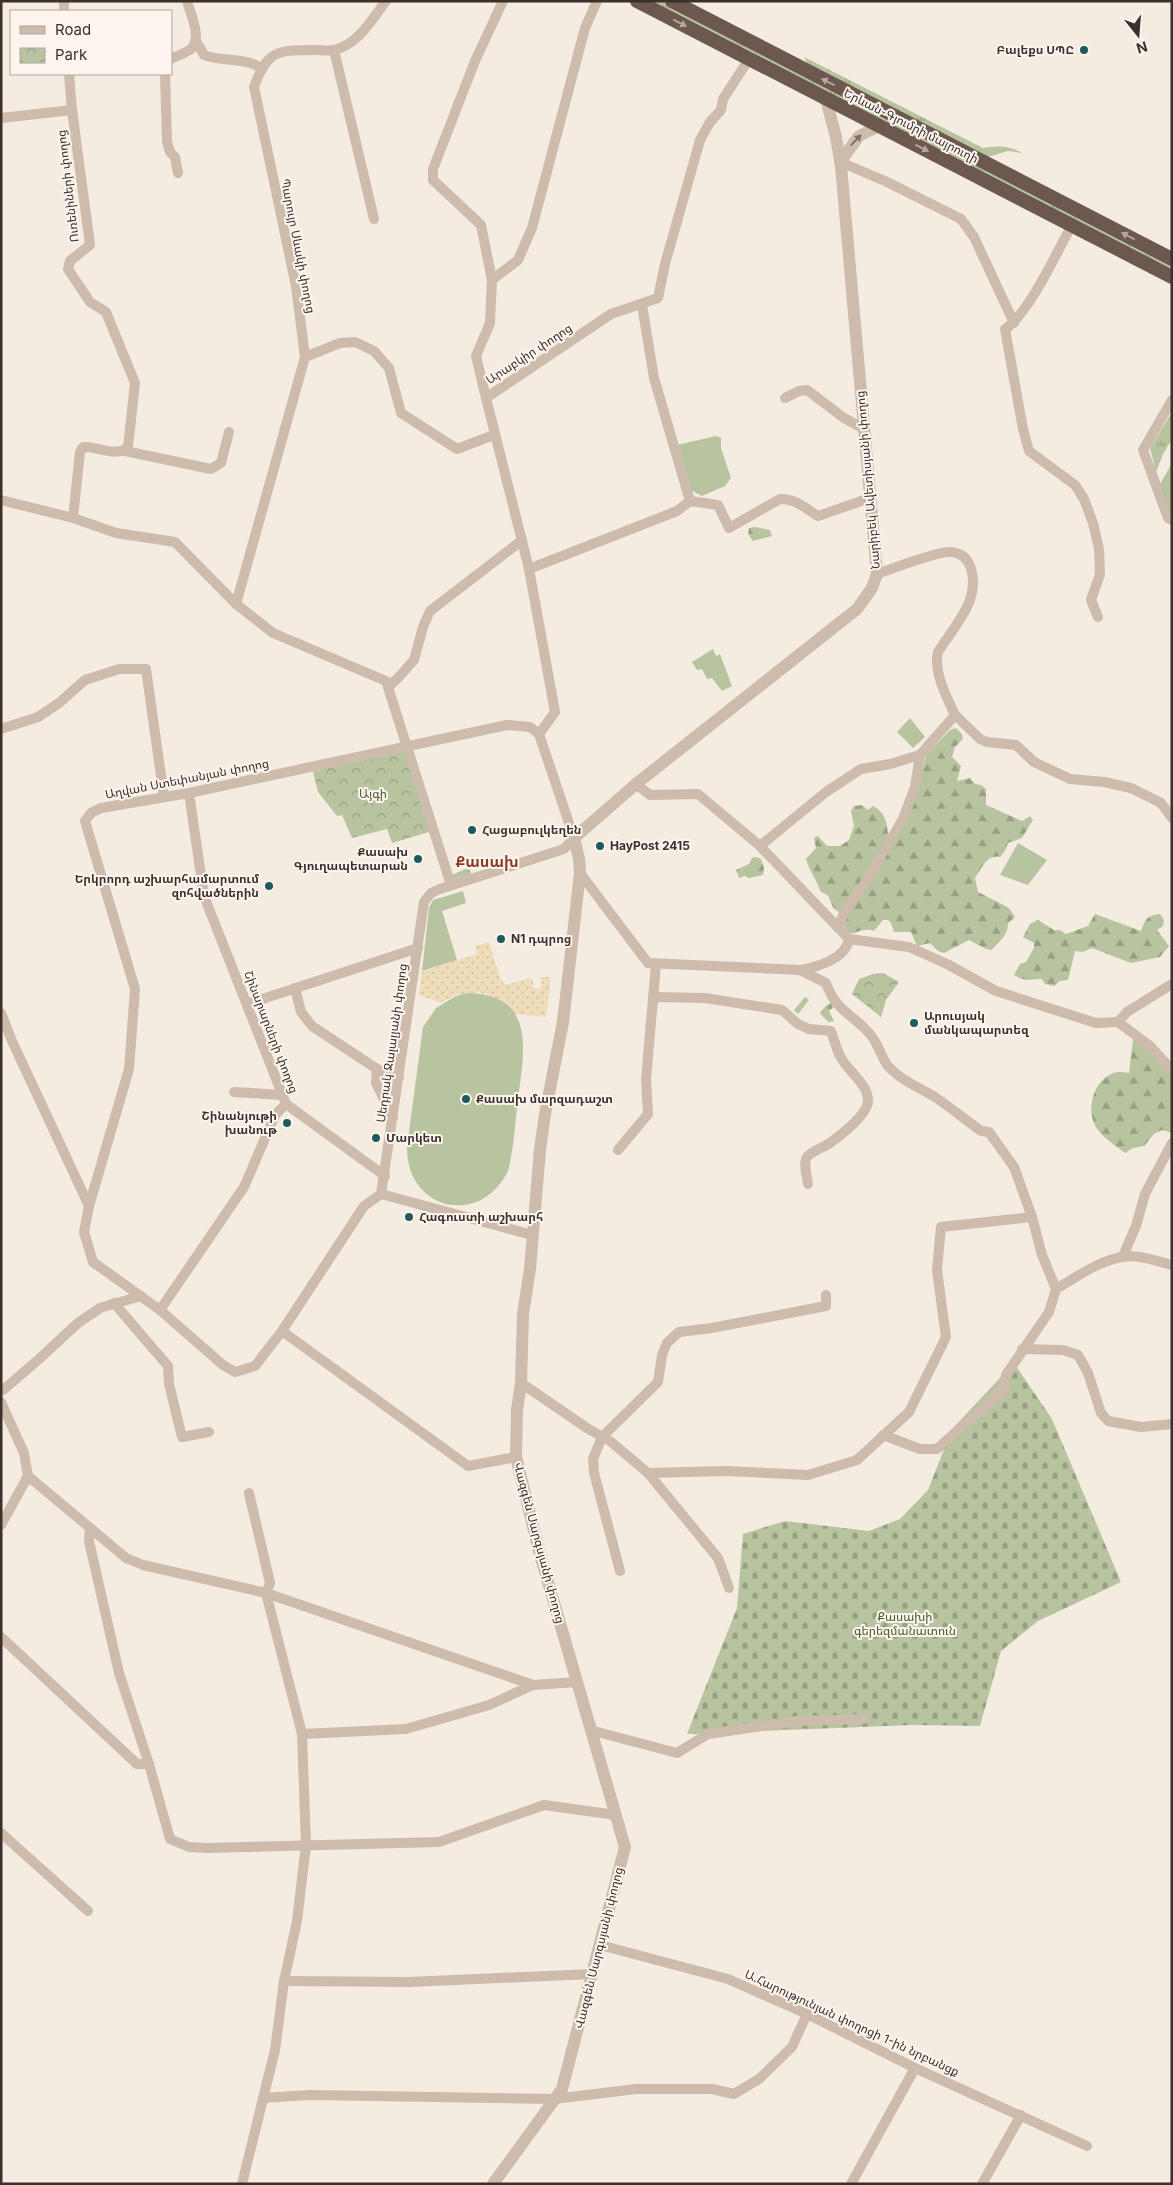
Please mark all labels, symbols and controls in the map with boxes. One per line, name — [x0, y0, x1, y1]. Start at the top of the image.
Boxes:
legend — [10, 10, 172, 75]
north arrow — [1113, 10, 1163, 60]
one-way arrow — [673, 19, 688, 27]
text: Road — [55, 20, 91, 39]
text: N — [1134, 38, 1150, 58]
place label: Բալեքս ՍՊԸ — [997, 42, 1074, 57]
marker: Բալեքս ՍՊԸ — [1078, 44, 1090, 56]
text: Park — [55, 45, 88, 64]
one-way arrow — [821, 78, 835, 86]
street label: Երևան-Գյումրի մայրուղի — [841, 85, 981, 166]
street label: Ուռենիների փողոց — [53, 129, 82, 243]
one-way arrow — [850, 135, 862, 147]
one-way arrow — [915, 144, 930, 152]
street label: Պարույր Սևակի փողոց — [278, 177, 319, 315]
one-way arrow — [1121, 232, 1136, 240]
street label: Արաբկիր փողոց — [483, 320, 575, 387]
street label: Նարիբեկ Ավետիսյանի փողոց — [852, 390, 883, 570]
street label: Աղվան Ստեփանյան փողոց — [104, 755, 270, 802]
park label: Այգի — [359, 786, 387, 801]
place label: Հացաբուլկեղեն — [482, 822, 581, 837]
marker: Հացաբուլկեղեն — [466, 824, 478, 836]
place label: HayPost 2415 — [610, 838, 690, 853]
marker: HayPost 2415 — [594, 840, 606, 852]
place label: Քասախ Գյուղապետարան — [294, 844, 408, 873]
district label: Քասախ — [455, 852, 519, 871]
marker: Քասախ Գյուղապետարան — [412, 853, 424, 865]
place label: Երկրորդ աշխարհամարտում զոհվածներին — [75, 871, 259, 900]
marker: Երկրորդ աշխարհամարտում զոհվածներին — [263, 880, 275, 892]
place label: N1 դպրոց — [511, 931, 571, 946]
marker: N1 դպրոց — [495, 933, 507, 945]
street label: Սեդրակ Ջալալյանի փողոց — [373, 963, 410, 1123]
street label: Շինարարների փողոց — [241, 968, 302, 1095]
place label: Արուսյակ մանկապարտեզ — [924, 1008, 1030, 1037]
marker: Արուսյակ մանկապարտեզ — [908, 1017, 920, 1029]
place label: Քասախ մարզադաշտ — [476, 1091, 613, 1106]
marker: Քասախ մարզադաշտ — [460, 1093, 472, 1105]
place label: Շինանյութի խանութ — [202, 1108, 278, 1137]
marker: Շինանյութի խանութ — [281, 1117, 293, 1129]
place label: Մարկետ — [386, 1130, 442, 1145]
marker: Մարկետ — [370, 1132, 382, 1144]
place label: Հագուստի աշխարհ — [419, 1209, 543, 1224]
marker: Հագուստի աշխարհ — [403, 1211, 415, 1223]
street label: Վազգեն Սարգսյանի փողոց — [511, 1461, 568, 1625]
park label: Քասախի գերեզմանատուն — [854, 1609, 956, 1638]
street label: Վազգեն Սարգսյանի փողոց — [571, 1865, 626, 2030]
street label: Ա.Հարությունյան փողոցի 1-ին նրբանցք — [743, 1966, 962, 2079]

